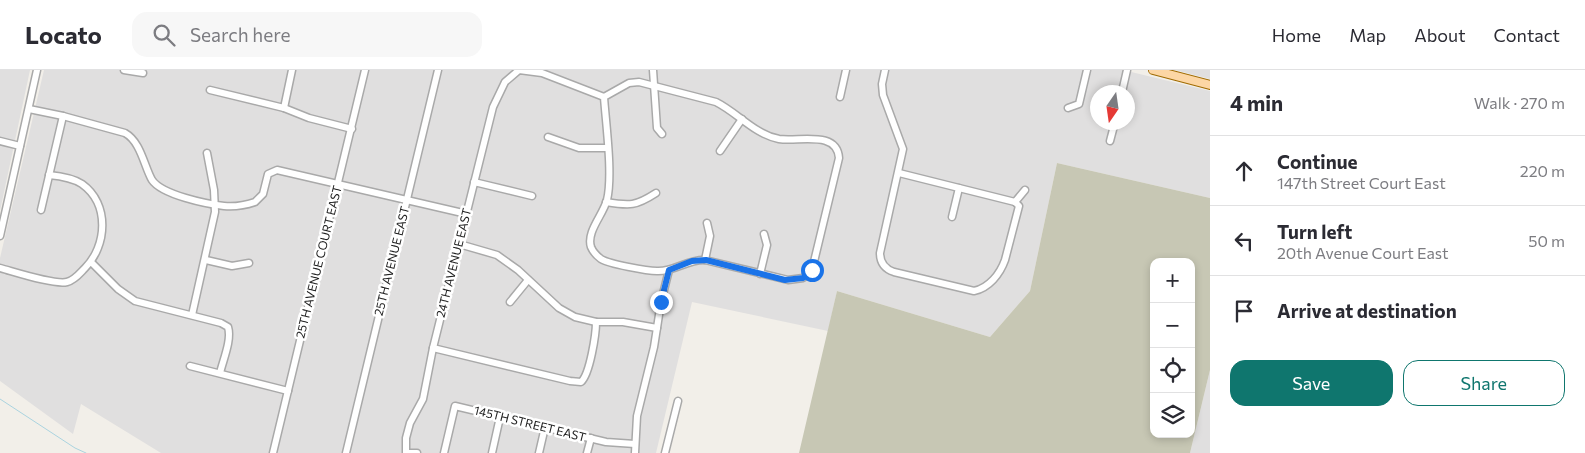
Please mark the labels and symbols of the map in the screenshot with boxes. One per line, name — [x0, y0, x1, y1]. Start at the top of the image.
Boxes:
north arrow — [1090, 85, 1135, 130]
street label: 25TH AVENUE COURT EAST — [292, 184, 344, 340]
street label: 25TH AVENUE EAST — [371, 204, 411, 317]
street label: 24TH AVENUE EAST — [433, 206, 473, 319]
route start — [801, 259, 824, 282]
route end — [650, 291, 673, 314]
street label: 145TH STREET EAST — [473, 402, 588, 444]

